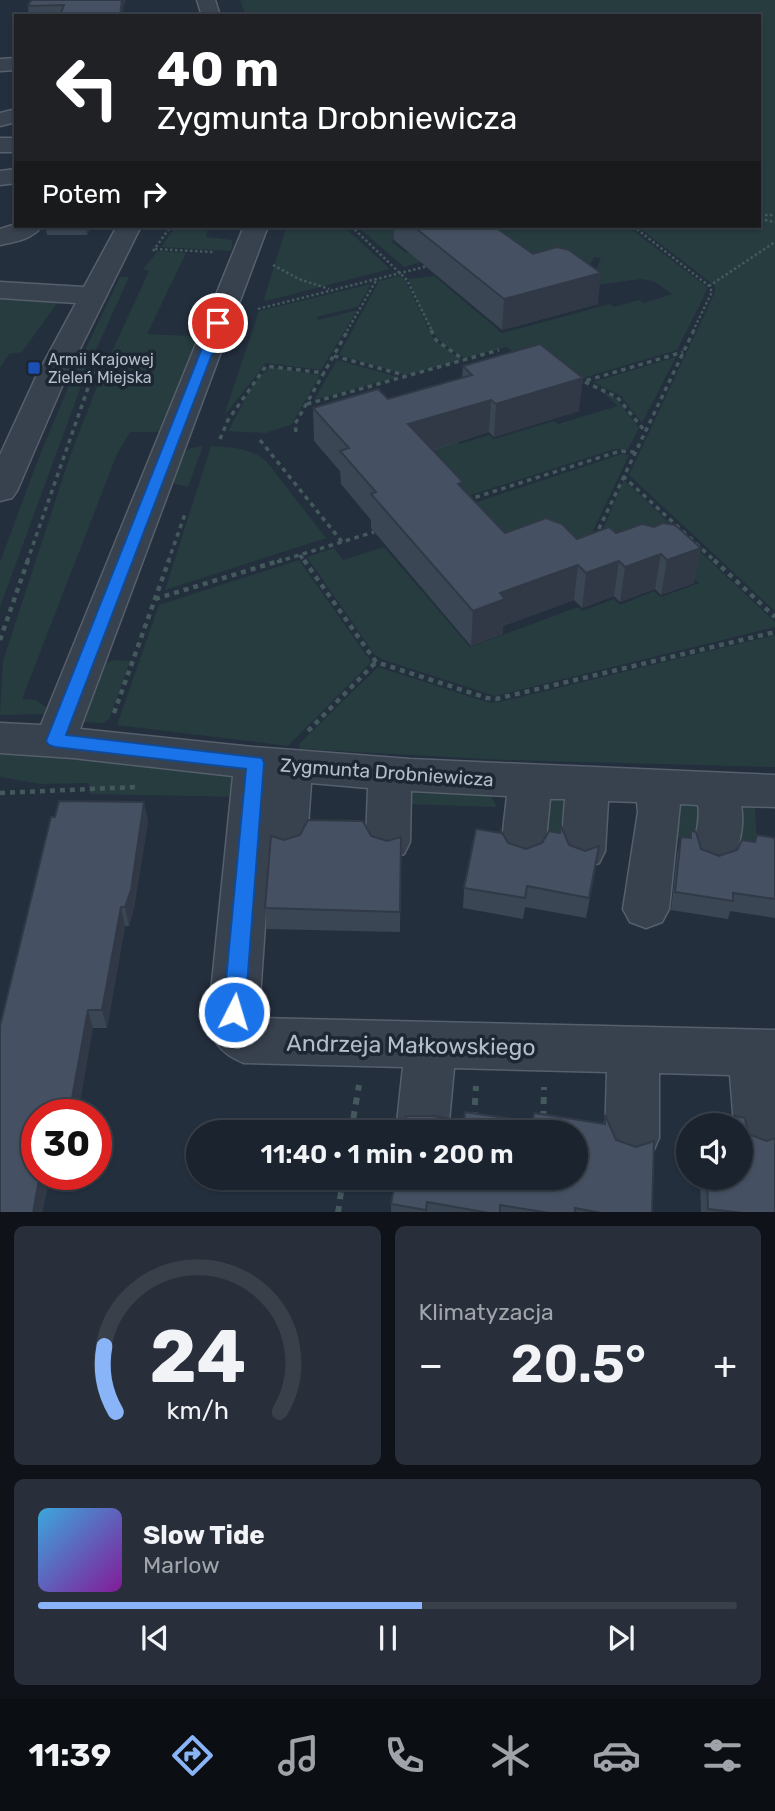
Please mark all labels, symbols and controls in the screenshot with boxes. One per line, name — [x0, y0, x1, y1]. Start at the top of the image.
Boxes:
text: 40 m — [157, 40, 279, 98]
icon: left — [42, 42, 133, 133]
text: Zygmunta Drobniewicza — [157, 99, 517, 137]
icon: right — [135, 175, 173, 213]
text: Potem — [42, 179, 121, 210]
pin — [188, 293, 248, 353]
icon: arrive — [199, 304, 237, 342]
place label: Armii Krajowej Zieleń Miejska — [48, 350, 154, 387]
marker: Armii Krajowej Zieleń Miejska — [26, 360, 42, 376]
street label: Zygmunta Drobniewicza — [279, 754, 495, 791]
position arrow — [197, 975, 271, 1049]
street label: Andrzeja Małkowskiego — [286, 1029, 536, 1061]
speed limit sign: 30 — [21, 1099, 112, 1190]
map controls — [676, 1113, 753, 1190]
button: sound — [676, 1113, 753, 1190]
text: 11:40 · 1 min · 200 m — [260, 1139, 514, 1170]
text: Klimatyzacja — [419, 1298, 554, 1326]
text: 24 — [149, 1314, 246, 1400]
text: 20.5° — [511, 1333, 646, 1395]
text: − — [419, 1342, 443, 1388]
text: + — [713, 1342, 737, 1388]
text: km/h — [166, 1395, 228, 1424]
text: Slow Tide — [143, 1520, 265, 1551]
text: Marlow — [143, 1551, 220, 1579]
icon: previous — [136, 1619, 174, 1657]
icon: pause — [369, 1619, 407, 1657]
icon: next — [602, 1619, 640, 1657]
icon: directions — [168, 1731, 217, 1780]
icon: music — [274, 1731, 323, 1780]
icon: phone — [380, 1731, 429, 1780]
icon: climate — [486, 1731, 535, 1780]
icon: car — [592, 1731, 641, 1780]
icon: filters — [698, 1731, 747, 1780]
text: 11:39 — [28, 1736, 111, 1774]

